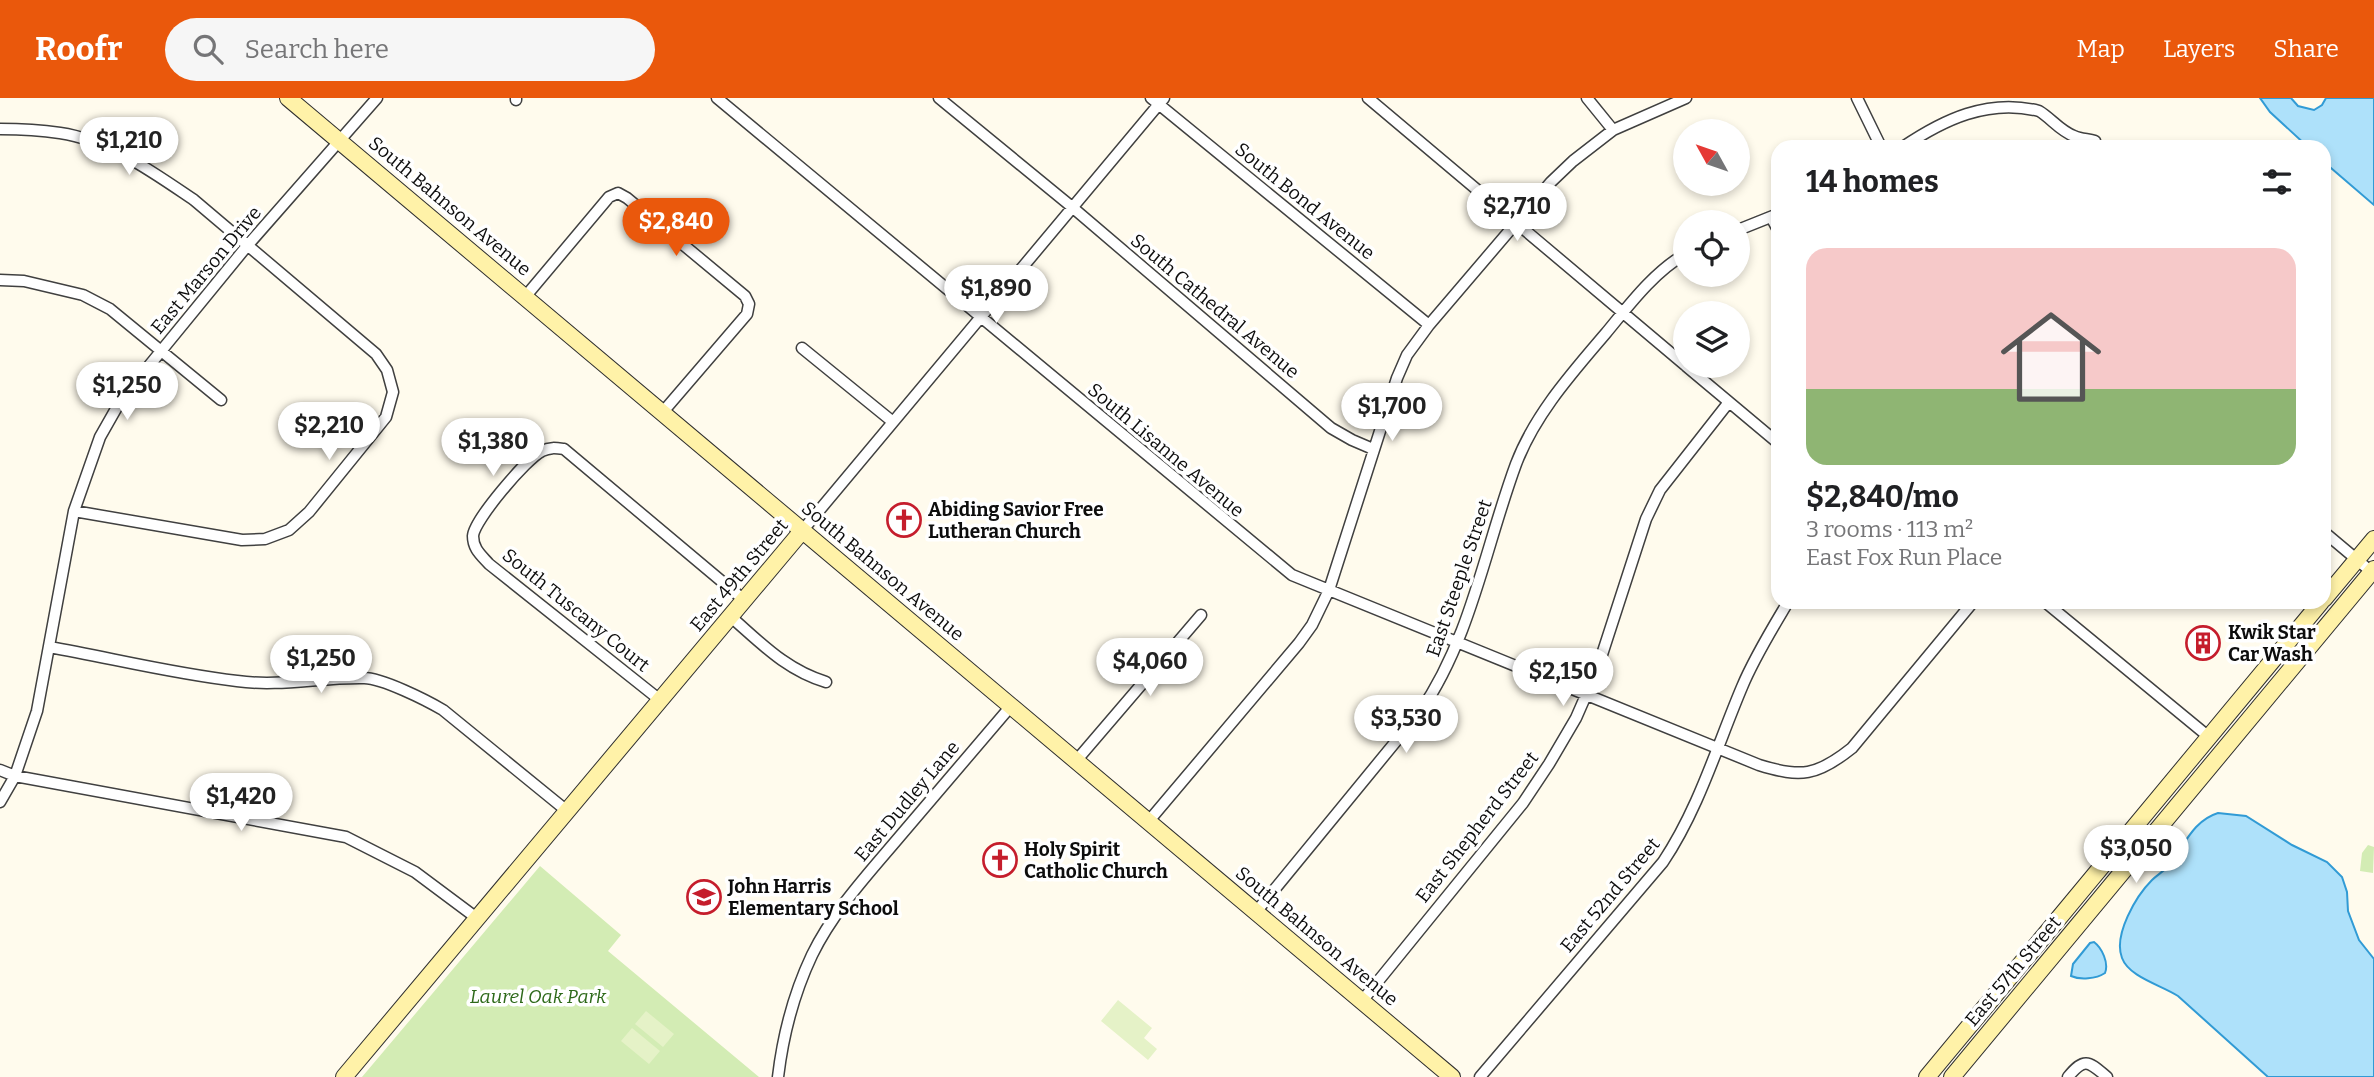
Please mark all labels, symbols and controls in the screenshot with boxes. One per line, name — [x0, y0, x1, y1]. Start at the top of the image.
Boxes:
search box — [165, 18, 655, 81]
text: Roofr — [35, 29, 123, 69]
icon: search — [189, 30, 227, 68]
text: Search here — [245, 34, 389, 65]
text: Map — [2077, 35, 2125, 63]
text: Layers — [2163, 35, 2235, 63]
text: Share — [2273, 35, 2339, 63]
pin: $1,210 — [72, 118, 186, 177]
north arrow — [1673, 119, 1750, 196]
map controls — [1673, 119, 1750, 378]
text: $1,210 — [95, 126, 163, 154]
street label: South Bahnson Avenue — [364, 131, 536, 281]
street label: South Bond Avenue — [1231, 138, 1379, 264]
icon: filters — [2258, 163, 2296, 201]
text: 14 homes — [1806, 164, 1939, 200]
pin: $2,710 — [1460, 184, 1574, 243]
text: $2,710 — [1483, 192, 1551, 220]
pin: $2,840 — [619, 198, 733, 258]
street label: East Marson Drive — [146, 202, 266, 338]
text: $2,840 — [639, 207, 713, 235]
button: locate — [1673, 210, 1750, 287]
street label: South Cathedral Avenue — [1126, 229, 1304, 383]
pin: $1,890 — [939, 266, 1053, 325]
text: $1,890 — [960, 274, 1032, 302]
icon: home — [1988, 294, 2114, 420]
button: layers — [1673, 301, 1750, 378]
pin: $1,250 — [70, 362, 184, 422]
text: $1,250 — [92, 371, 162, 399]
street label: South Lisanne Avenue — [1083, 378, 1249, 522]
pin: $1,700 — [1335, 384, 1449, 443]
text: $1,700 — [1357, 392, 1427, 420]
pin: $2,210 — [272, 402, 386, 462]
text: $2,210 — [294, 411, 364, 439]
pin: $1,380 — [436, 418, 550, 478]
text: $1,380 — [457, 427, 529, 455]
text: $2,840/mo — [1806, 479, 1959, 515]
street label: South Bahnson Avenue — [797, 496, 969, 646]
street label: East Steeple Street — [1421, 496, 1497, 660]
place label: Abiding Savior Free Lutheran Church — [928, 498, 1104, 543]
church icon: Abiding Savior Free Lutheran Church — [885, 501, 923, 539]
street label: East 49th Street — [685, 514, 793, 636]
text: 3 rooms · 113 m² — [1806, 515, 1973, 543]
text: East Fox Run Place — [1806, 543, 2002, 571]
street label: South Tuscany Court — [498, 544, 654, 676]
place label: Kwik Star Car Wash — [2228, 621, 2316, 666]
building icon: Kwik Star Car Wash — [2184, 624, 2222, 662]
pin: $1,250 — [264, 636, 378, 695]
pin: $4,060 — [1093, 638, 1207, 698]
text: $1,250 — [286, 644, 356, 672]
text: $4,060 — [1112, 647, 1188, 675]
pin: $2,150 — [1506, 648, 1620, 708]
text: $2,150 — [1528, 657, 1598, 685]
pin: $3,530 — [1349, 696, 1463, 755]
text: $3,530 — [1370, 704, 1442, 732]
street label: East Dudley Lane — [850, 736, 964, 866]
street label: East Shepherd Street — [1411, 747, 1543, 907]
pin: $1,420 — [184, 774, 298, 833]
text: $1,420 — [206, 782, 276, 810]
pin: $3,050 — [2079, 826, 2193, 885]
street label: East 52nd Street — [1555, 833, 1665, 957]
text: $3,050 — [2100, 834, 2172, 862]
place label: Holy Spirit Catholic Church — [1024, 838, 1168, 883]
church icon: Holy Spirit Catholic Church — [981, 841, 1019, 879]
street label: South Bahnson Avenue — [1231, 861, 1403, 1011]
place label: John Harris Elementary School — [727, 875, 899, 920]
school or university icon: John Harris Elementary School — [685, 878, 723, 916]
street label: East 57th Street — [1960, 911, 2066, 1031]
park label: Laurel Oak Park — [470, 985, 607, 1008]

